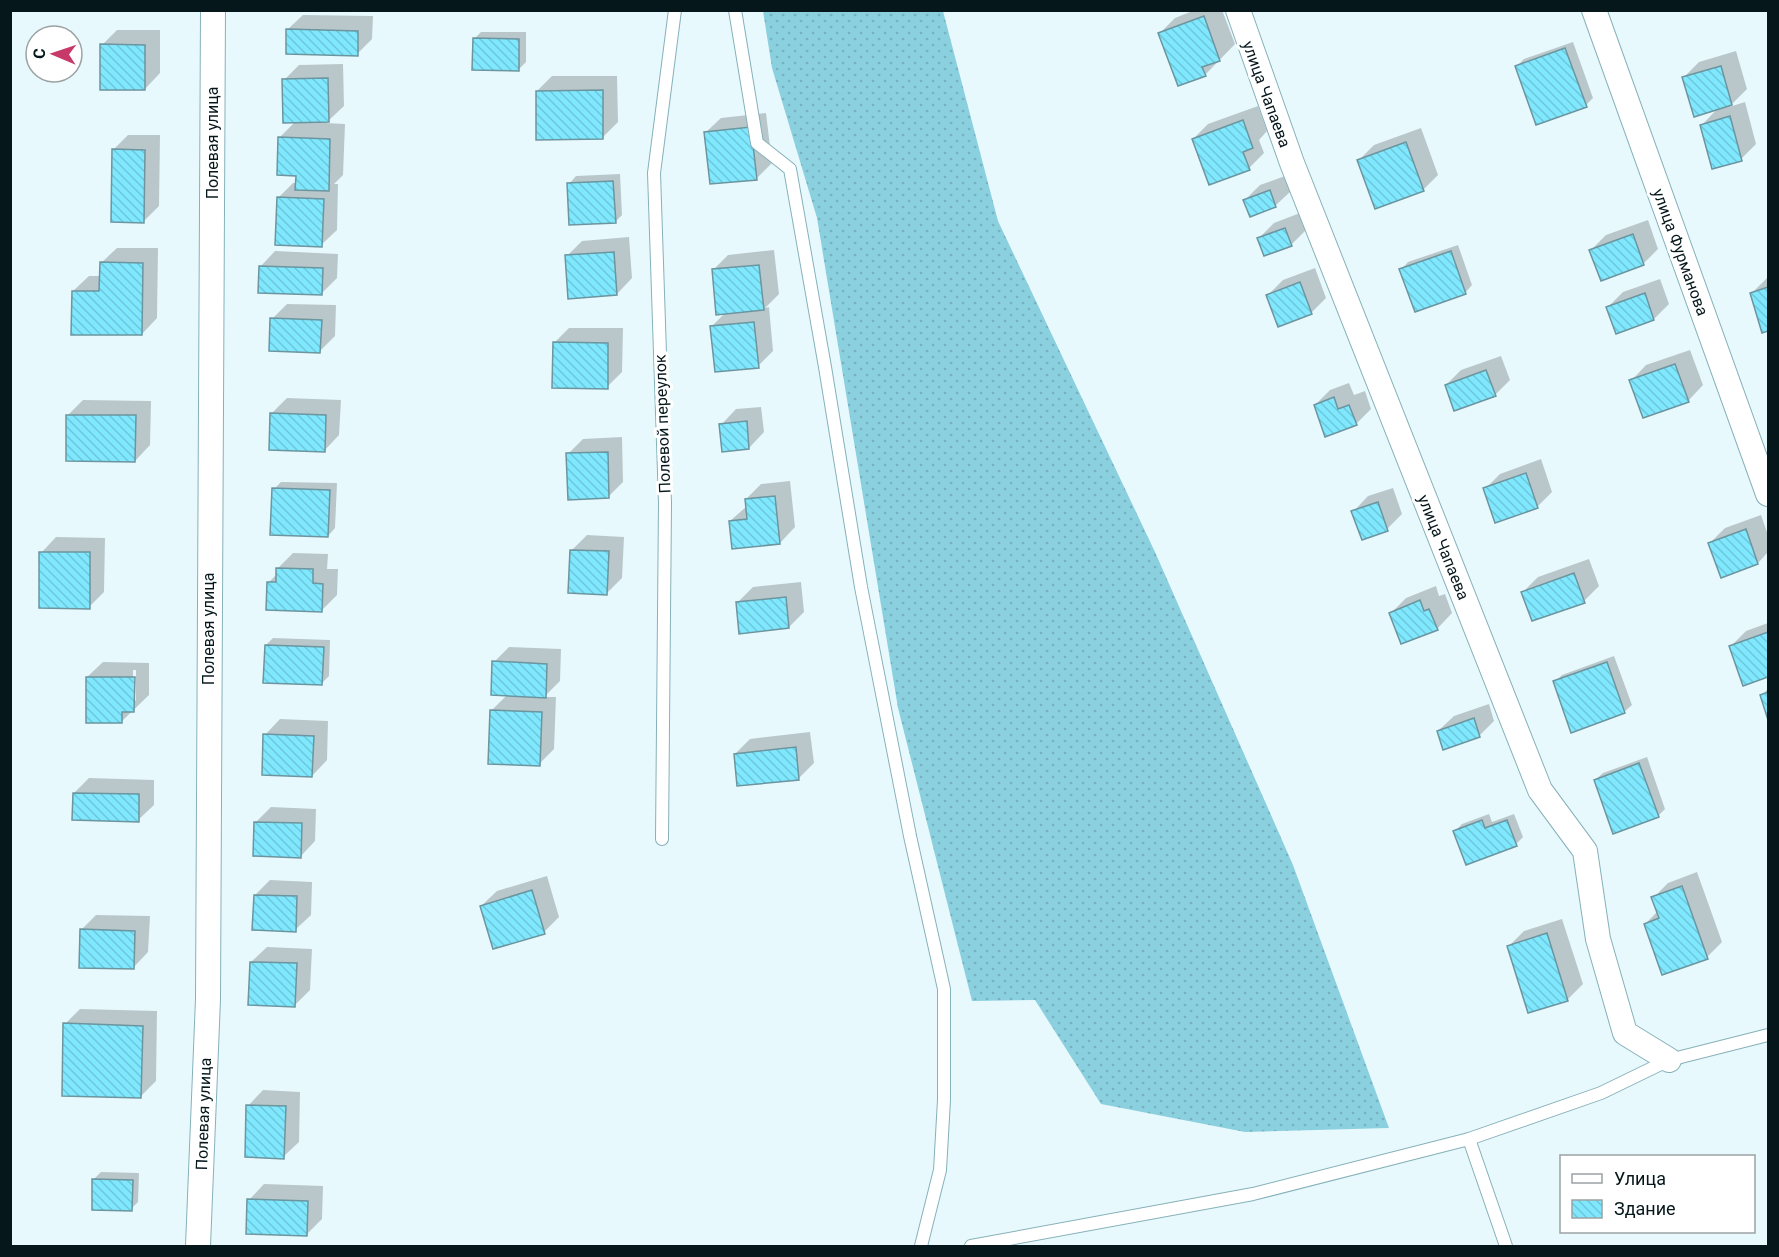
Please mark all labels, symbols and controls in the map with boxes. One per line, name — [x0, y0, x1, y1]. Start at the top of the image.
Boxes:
north arrow — [24, 24, 84, 84]
street label: улица Чапаева — [1238, 38, 1295, 150]
text: С — [30, 48, 49, 59]
street label: Полевая улица — [203, 87, 222, 199]
street label: улица Фурманова — [1649, 186, 1712, 318]
street label: Полевой переулок — [651, 354, 674, 494]
street label: улица Чапаева — [1414, 492, 1473, 603]
street label: Полевая улица — [199, 573, 218, 685]
street label: Полевая улица — [192, 1057, 215, 1171]
legend — [1560, 1155, 1755, 1233]
text: Улица — [1614, 1168, 1666, 1189]
text: Здание — [1614, 1198, 1676, 1219]

